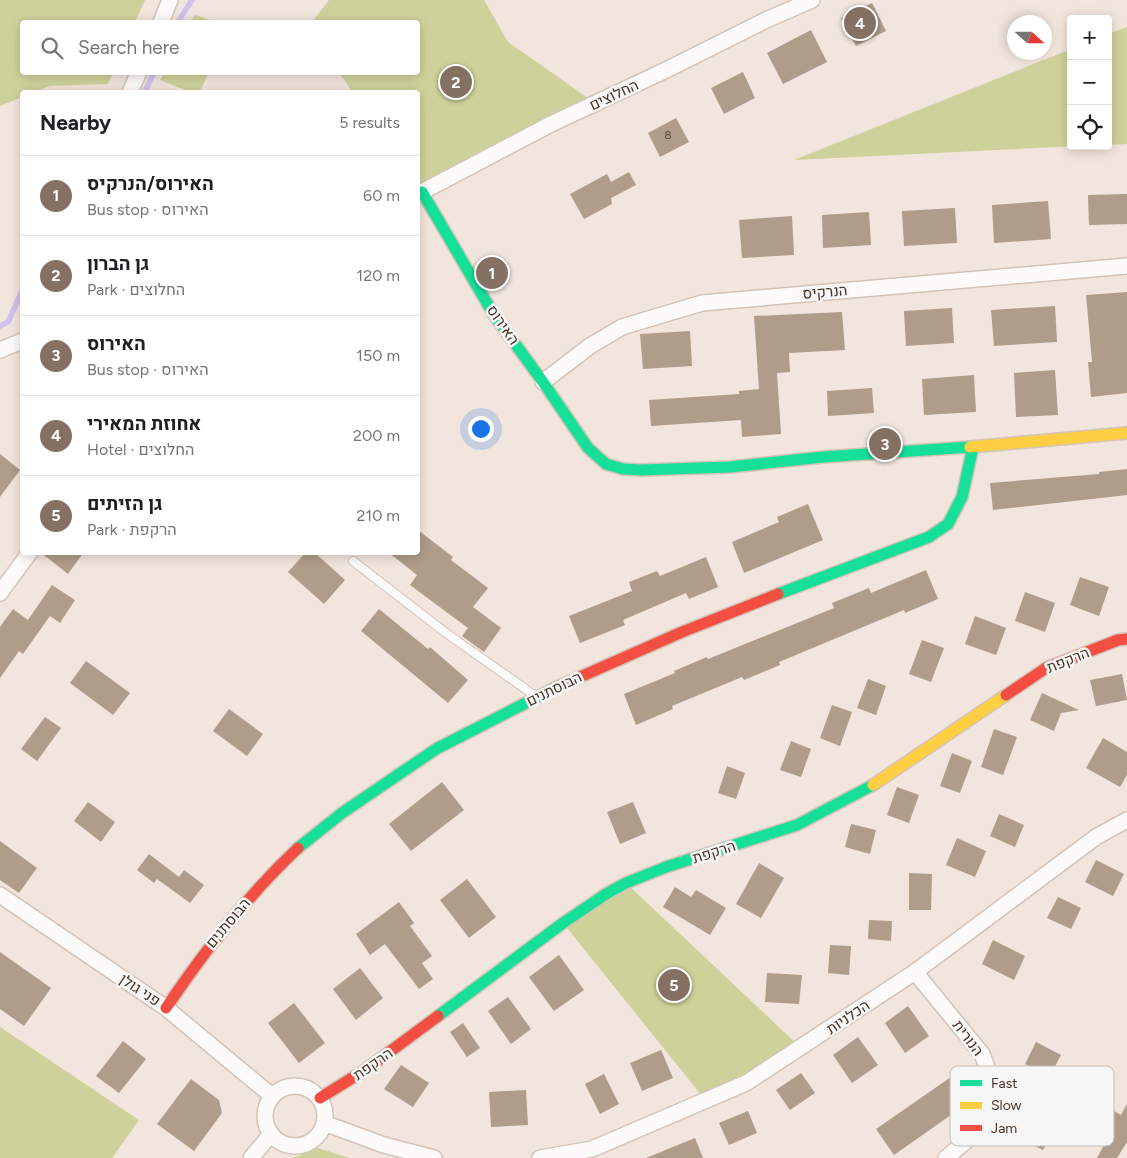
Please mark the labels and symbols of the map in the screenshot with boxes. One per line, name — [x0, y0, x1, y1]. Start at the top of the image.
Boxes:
pin: 4 — [844, 4, 876, 42]
north arrow — [1007, 15, 1052, 60]
pin: 2 — [440, 63, 472, 101]
street label: החלוצים — [586, 76, 642, 114]
house number: 8 — [664, 128, 672, 142]
pin: 1 — [476, 254, 508, 292]
street label: הנרקיס — [802, 281, 848, 303]
street label: האירוס — [483, 302, 523, 348]
your location — [468, 416, 494, 442]
pin: 3 — [869, 425, 901, 463]
street label: הרקפת — [1044, 643, 1092, 677]
street label: הבוסתנים — [523, 668, 585, 710]
street label: הרקפת — [690, 837, 738, 867]
street label: הבוסתנים — [202, 894, 254, 952]
pin: 5 — [658, 966, 690, 1004]
street label: פני גולן — [116, 970, 164, 1010]
street label: הכלניות — [823, 996, 873, 1038]
street label: הנורית — [949, 1017, 987, 1059]
street label: הרקפת — [350, 1044, 396, 1084]
legend — [950, 1066, 1114, 1146]
text: Fast — [991, 1075, 1017, 1092]
text: Slow — [991, 1097, 1022, 1114]
text: Jam — [991, 1120, 1017, 1137]

